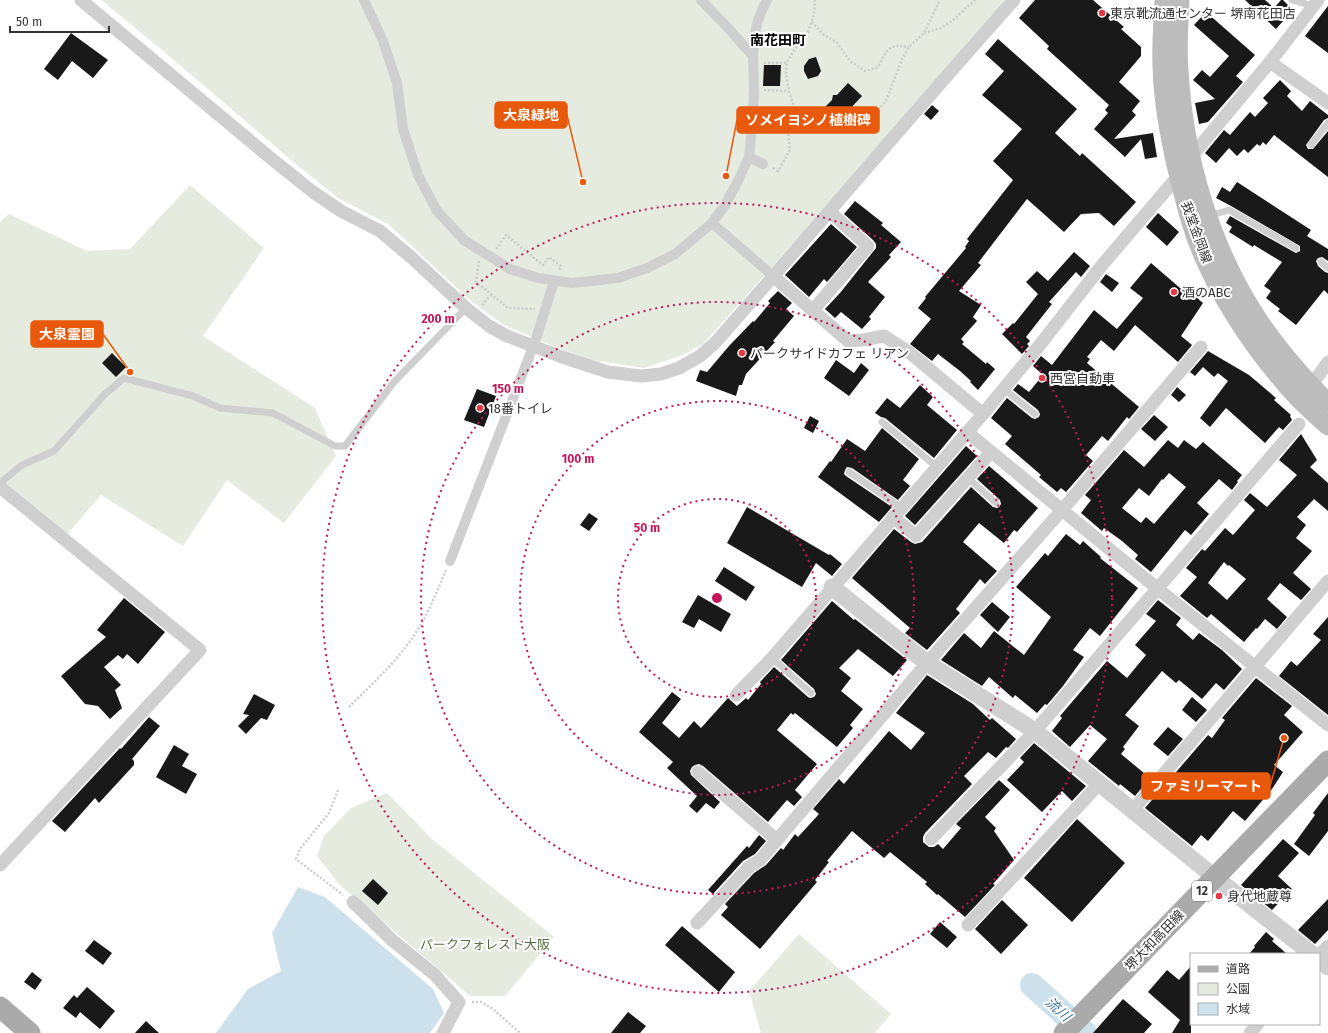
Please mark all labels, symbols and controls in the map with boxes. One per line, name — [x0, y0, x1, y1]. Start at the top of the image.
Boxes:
place label: 東京靴流通センター 堺南花田店 — [1110, 6, 1295, 21]
scale bar — [10, 8, 109, 34]
marker: 東京靴流通センター 堺南花田店 — [1097, 8, 1107, 18]
text: 50 m — [16, 15, 42, 29]
district label: 南花田町 — [750, 32, 806, 49]
callout: 大泉緑地 — [495, 102, 567, 128]
text: 大泉緑地 — [503, 107, 559, 124]
callout: ソメイヨシノ植樹碑 — [737, 107, 879, 133]
text: ソメイヨシノ植樹碑 — [745, 112, 871, 129]
street label: 我堂金岡線 — [1178, 199, 1215, 265]
place label: 酒のABC — [1182, 285, 1231, 300]
marker: 酒のABC — [1169, 287, 1179, 297]
text: 200 m — [421, 312, 455, 326]
callout: 大泉霊園 — [31, 321, 103, 347]
text: 大泉霊園 — [39, 326, 95, 343]
place label: パークサイドカフェ リアン — [750, 346, 909, 361]
marker: パークサイドカフェ リアン — [737, 348, 747, 358]
place label: 西宮自動車 — [1050, 371, 1115, 386]
marker: 西宮自動車 — [1037, 373, 1047, 383]
text: 150 m — [492, 382, 524, 396]
place label: 18番トイレ — [488, 401, 553, 416]
marker: 18番トイレ — [475, 403, 485, 413]
text: 100 m — [562, 452, 594, 466]
text: 50 m — [634, 521, 660, 535]
centre of rings — [710, 591, 724, 605]
callout: ファミリーマート — [1142, 773, 1270, 799]
text: ファミリーマート — [1150, 778, 1262, 795]
road number: 12 — [1192, 881, 1212, 901]
place label: 身代地蔵尊 — [1227, 889, 1292, 904]
marker: 身代地蔵尊 — [1214, 891, 1224, 901]
street label: 堺大和高田線 — [1122, 907, 1187, 974]
park label: パークフォレスト大阪 — [420, 937, 550, 952]
legend — [1190, 953, 1320, 1025]
text: 道路 — [1226, 962, 1250, 976]
text: 公園 — [1226, 982, 1250, 996]
water label: 流川 — [1042, 994, 1075, 1026]
text: 水域 — [1226, 1002, 1250, 1016]

